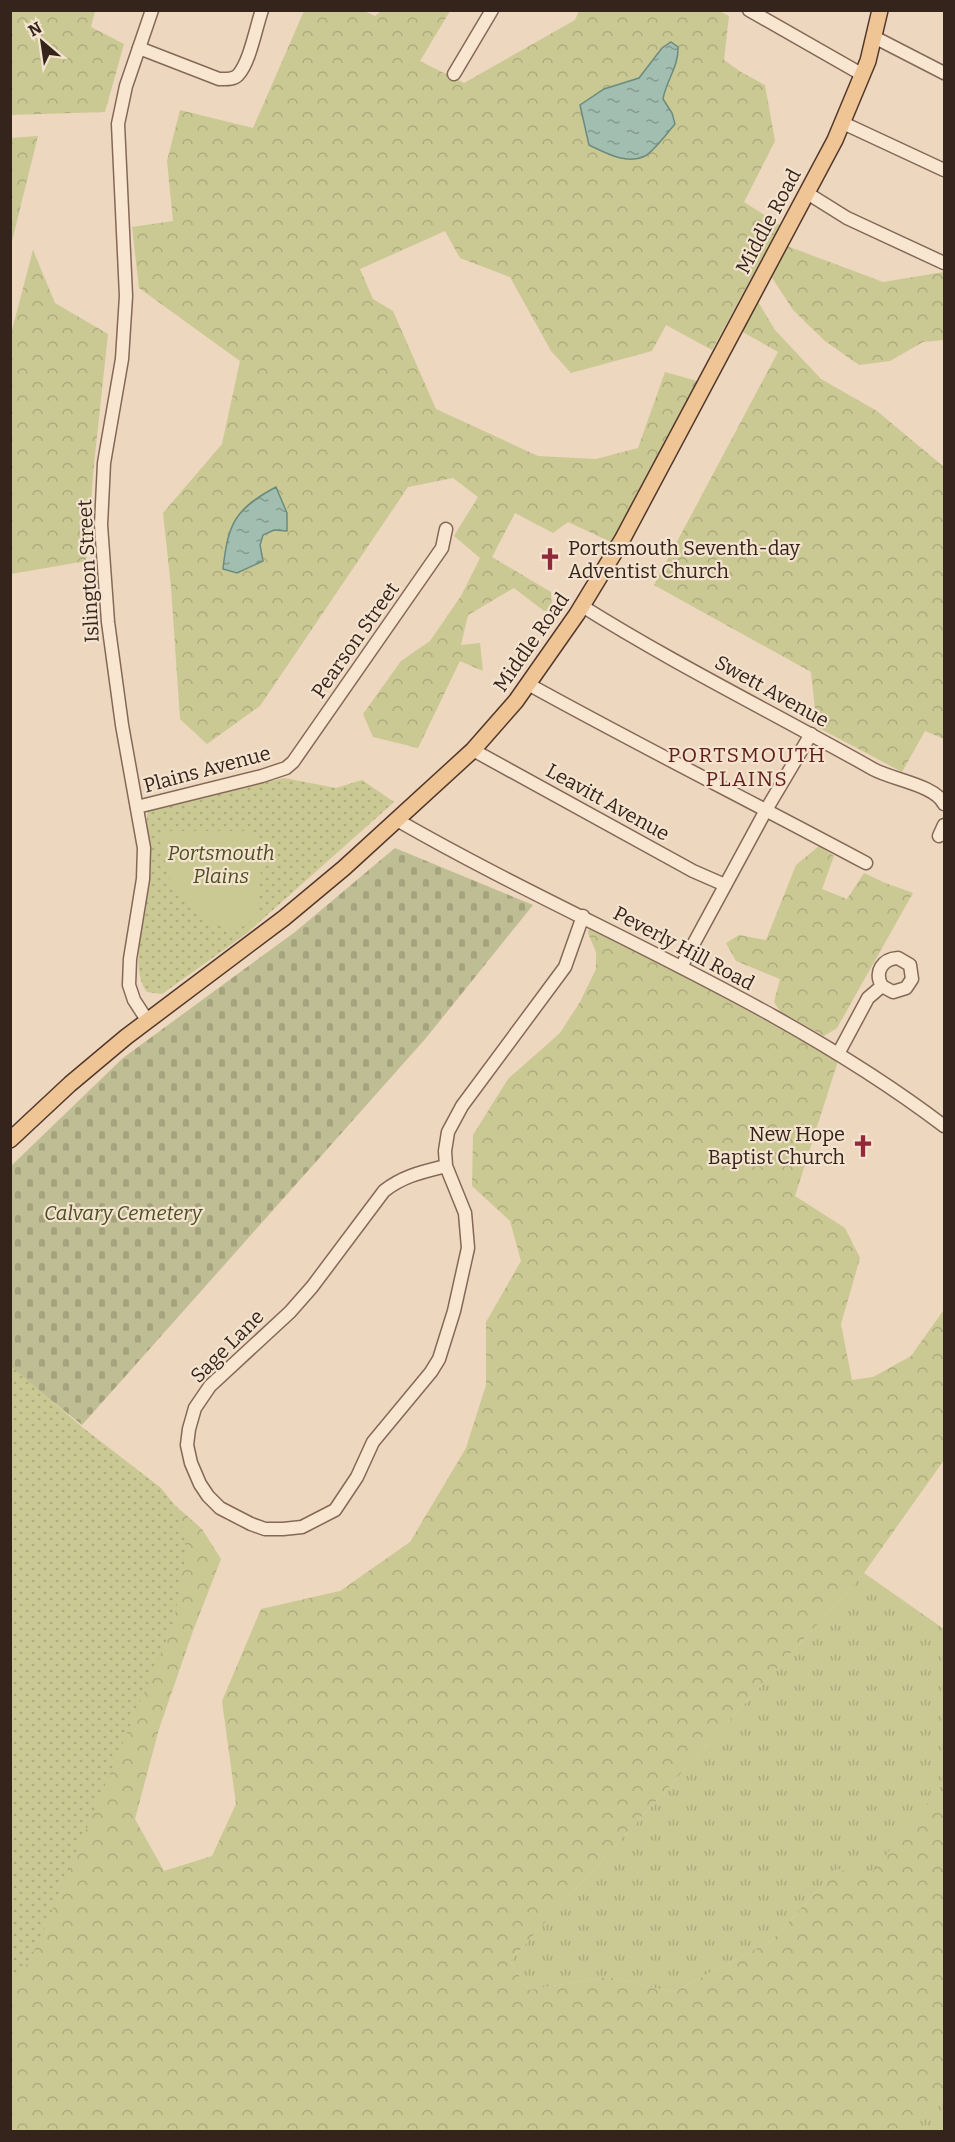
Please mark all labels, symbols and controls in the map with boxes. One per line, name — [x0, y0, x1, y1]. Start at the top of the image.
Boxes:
north arrow — [12, 12, 72, 72]
text: N — [25, 18, 45, 41]
street label: Middle Road — [730, 164, 806, 278]
street label: Islington Street — [72, 499, 104, 643]
place label: Portsmouth Seventh-day Adventist Church — [568, 536, 801, 583]
church icon: Portsmouth Seventh-day Adventist Church — [537, 546, 563, 572]
street label: Pearson Street — [306, 577, 404, 703]
street label: Middle Road — [488, 588, 574, 696]
street label: Swett Avenue — [711, 650, 833, 732]
street label: Plains Avenue — [141, 741, 273, 797]
district label: PORTSMOUTH PLAINS — [668, 742, 826, 792]
street label: Leavitt Avenue — [542, 758, 674, 846]
park label: Portsmouth Plains — [167, 841, 275, 888]
street label: Peverly Hill Road — [609, 901, 759, 995]
place label: New Hope Baptist Church — [708, 1122, 846, 1169]
church icon: New Hope Baptist Church — [850, 1133, 876, 1159]
park label: Calvary Cemetery — [44, 1201, 204, 1225]
street label: Sage Lane — [185, 1304, 269, 1388]

